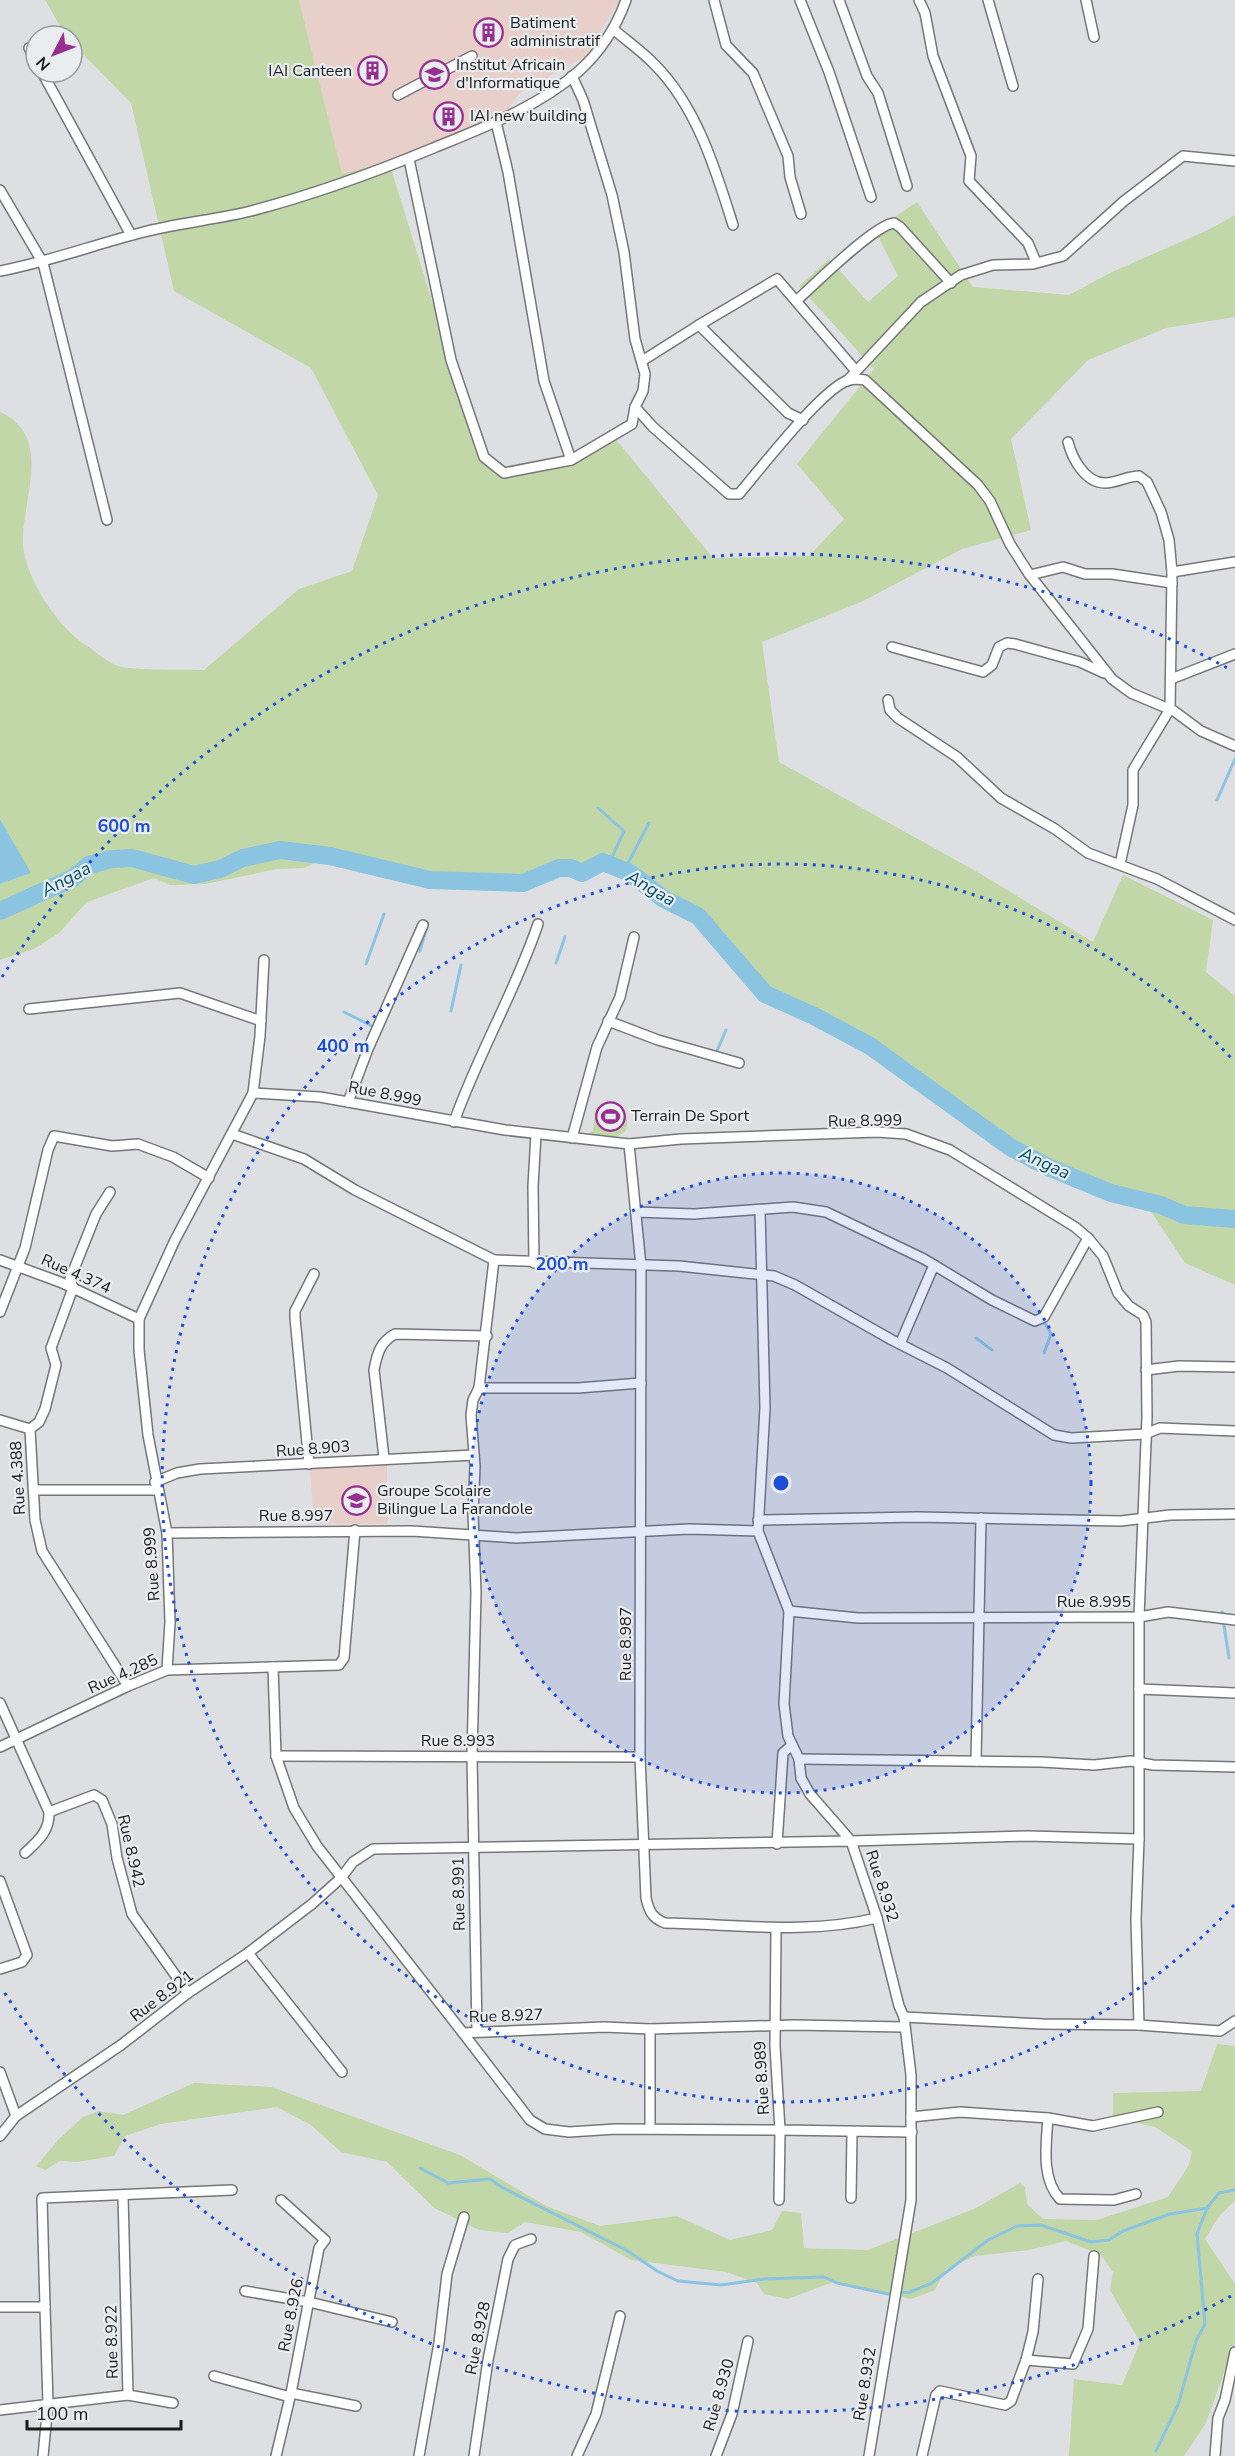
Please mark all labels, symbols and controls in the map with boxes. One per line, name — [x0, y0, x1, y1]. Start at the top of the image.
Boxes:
place label: Batiment administratif — [510, 12, 601, 52]
building icon: Batiment administratif — [473, 16, 505, 48]
north arrow — [24, 24, 84, 84]
text: N — [31, 52, 56, 75]
place label: Institut Africain d'Informatique — [456, 54, 565, 94]
building icon: IAI Canteen — [357, 55, 389, 87]
school or university icon: Institut Africain d'Informatique — [419, 58, 451, 90]
place label: IAI Canteen — [268, 60, 352, 82]
building icon: IAI new building — [433, 100, 465, 132]
place label: IAI new building — [470, 105, 587, 127]
text: 600 m — [97, 814, 151, 838]
water label: Angaa — [36, 856, 95, 903]
water label: Angaa — [621, 864, 680, 912]
text: 400 m — [316, 1034, 370, 1058]
street label: Rue 8.999 — [346, 1076, 424, 1112]
sports icon: Terrain De Sport — [594, 1100, 626, 1132]
place label: Terrain De Sport — [631, 1105, 749, 1127]
street label: Rue 8.999 — [828, 1109, 902, 1133]
water label: Angaa — [1015, 1141, 1074, 1185]
street label: Rue 4.374 — [38, 1249, 115, 1299]
text: 200 m — [535, 1252, 589, 1276]
street label: Rue 8.903 — [275, 1435, 351, 1463]
street label: Rue 4.388 — [5, 1440, 31, 1516]
centre of rings — [771, 1473, 791, 1493]
place label: Groupe Scolaire Bilingue La Farandole — [377, 1480, 533, 1520]
school or university icon: Groupe Scolaire Bilingue La Farandole — [340, 1484, 372, 1516]
street label: Rue 8.997 — [259, 1505, 333, 1527]
street label: Rue 8.999 — [138, 1526, 166, 1602]
street label: Rue 8.995 — [1057, 1591, 1131, 1613]
street label: Rue 8.987 — [615, 1607, 637, 1681]
street label: Rue 4.285 — [85, 1649, 161, 1699]
street label: Rue 8.993 — [421, 1730, 495, 1752]
street label: Rue 8.942 — [112, 1812, 150, 1890]
street label: Rue 8.932 — [860, 1847, 904, 1925]
street label: Rue 8.991 — [447, 1857, 471, 1931]
street label: Rue 8.921 — [126, 1965, 198, 2027]
street label: Rue 8.927 — [468, 2004, 544, 2028]
street label: Rue 8.989 — [749, 2040, 775, 2116]
street label: Rue 8.926 — [273, 2276, 309, 2354]
street label: Rue 8.928 — [460, 2299, 496, 2377]
street label: Rue 8.922 — [100, 2305, 124, 2379]
street label: Rue 8.932 — [848, 2346, 882, 2422]
street label: Rue 8.930 — [698, 2356, 740, 2434]
scale bar — [27, 2393, 182, 2431]
text: 100 m — [36, 2402, 88, 2426]

